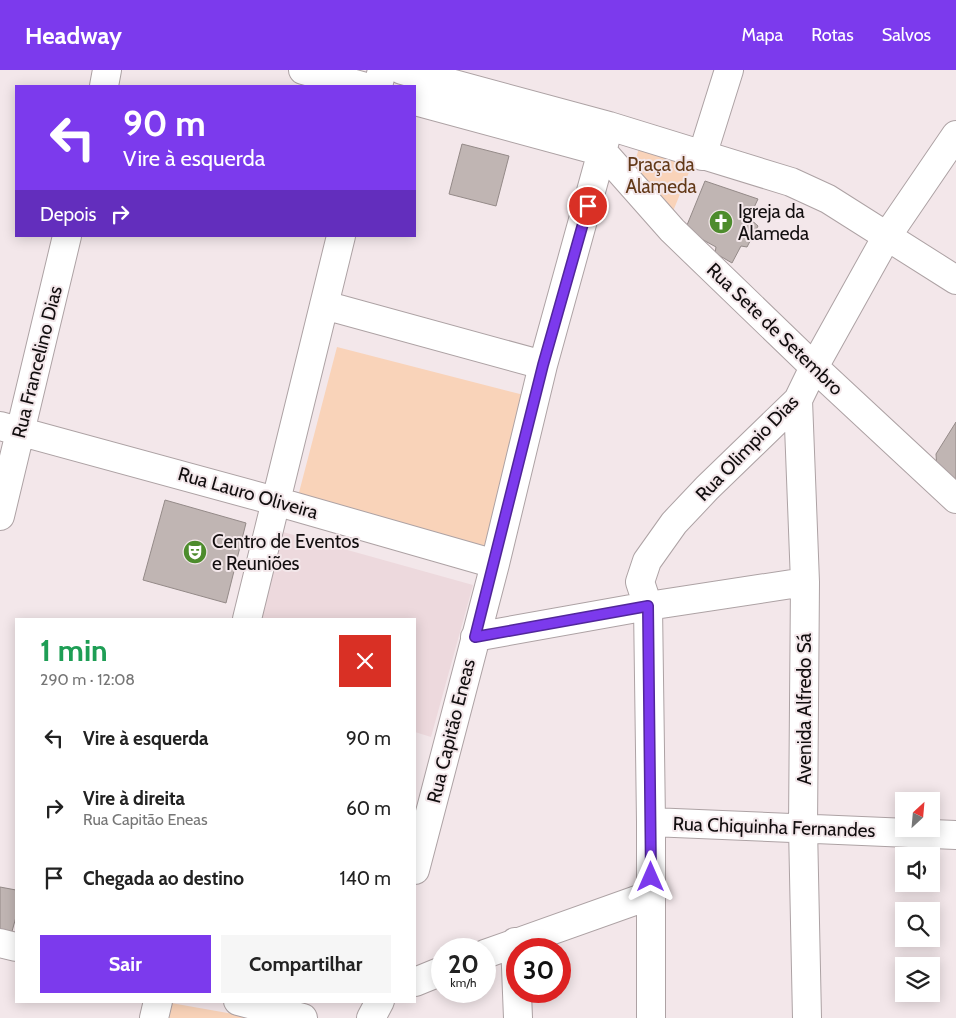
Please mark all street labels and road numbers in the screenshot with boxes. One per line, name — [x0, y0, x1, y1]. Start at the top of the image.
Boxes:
street label: Rua Sete de Setembro — [702, 258, 848, 400]
street label: Rua Francelino Dias — [7, 283, 67, 440]
street label: Rua Olimpio Dias — [691, 390, 803, 506]
street label: Rua Lauro Oliveira — [175, 462, 321, 524]
street label: Avenida Alfredo Sá — [793, 633, 816, 785]
street label: Rua Capitão Eneas — [422, 656, 480, 806]
street label: Rua Chiquinha Fernandes — [672, 812, 876, 842]

